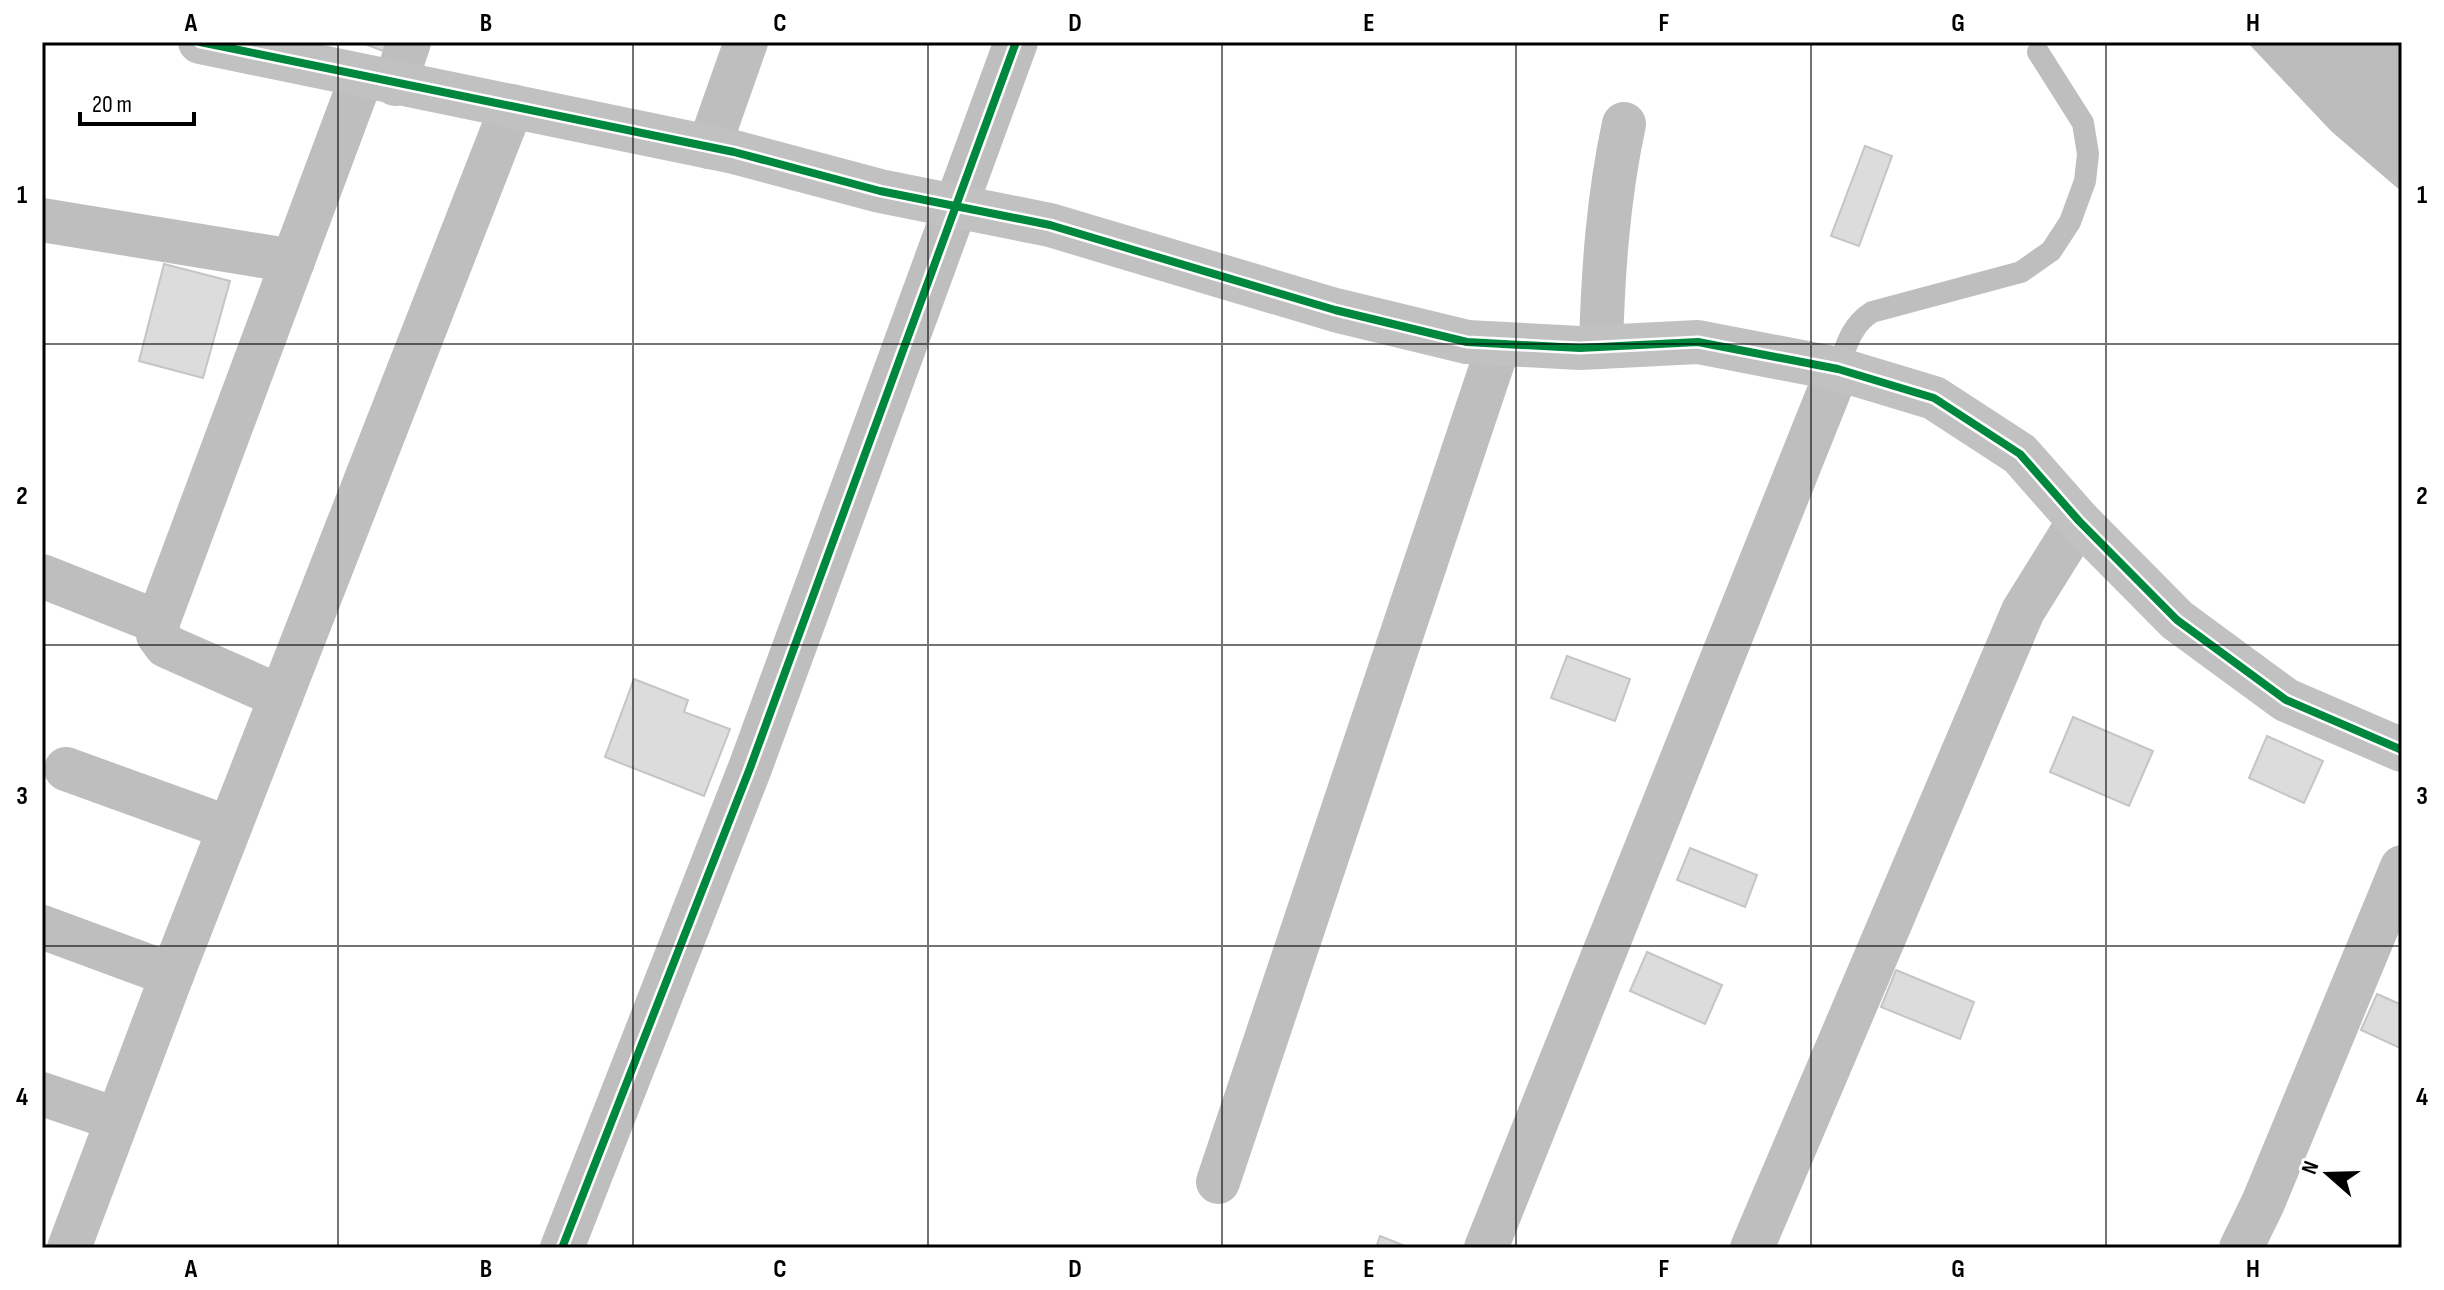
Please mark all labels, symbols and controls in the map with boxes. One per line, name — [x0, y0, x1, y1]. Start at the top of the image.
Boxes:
text: A — [184, 8, 198, 39]
text: B — [480, 8, 492, 39]
text: C — [773, 8, 787, 39]
text: D — [1068, 8, 1082, 39]
text: E — [1363, 8, 1375, 39]
text: F — [1659, 8, 1670, 39]
text: G — [1951, 8, 1965, 39]
text: H — [2246, 8, 2260, 39]
scale bar — [80, 76, 194, 126]
text: 20 m — [92, 90, 132, 119]
text: 1 — [17, 180, 27, 211]
text: 1 — [2417, 180, 2427, 211]
text: 2 — [16, 481, 28, 512]
text: 2 — [2416, 481, 2428, 512]
text: 3 — [16, 781, 28, 812]
text: 3 — [2416, 781, 2428, 812]
text: 4 — [16, 1082, 28, 1113]
text: 4 — [2416, 1082, 2428, 1113]
north arrow — [2288, 1134, 2368, 1214]
text: N — [2296, 1158, 2325, 1178]
text: A — [184, 1254, 198, 1285]
text: B — [480, 1254, 492, 1285]
text: C — [773, 1254, 787, 1285]
text: D — [1068, 1254, 1082, 1285]
text: E — [1363, 1254, 1375, 1285]
text: F — [1659, 1254, 1670, 1285]
text: G — [1951, 1254, 1965, 1285]
text: H — [2246, 1254, 2260, 1285]

